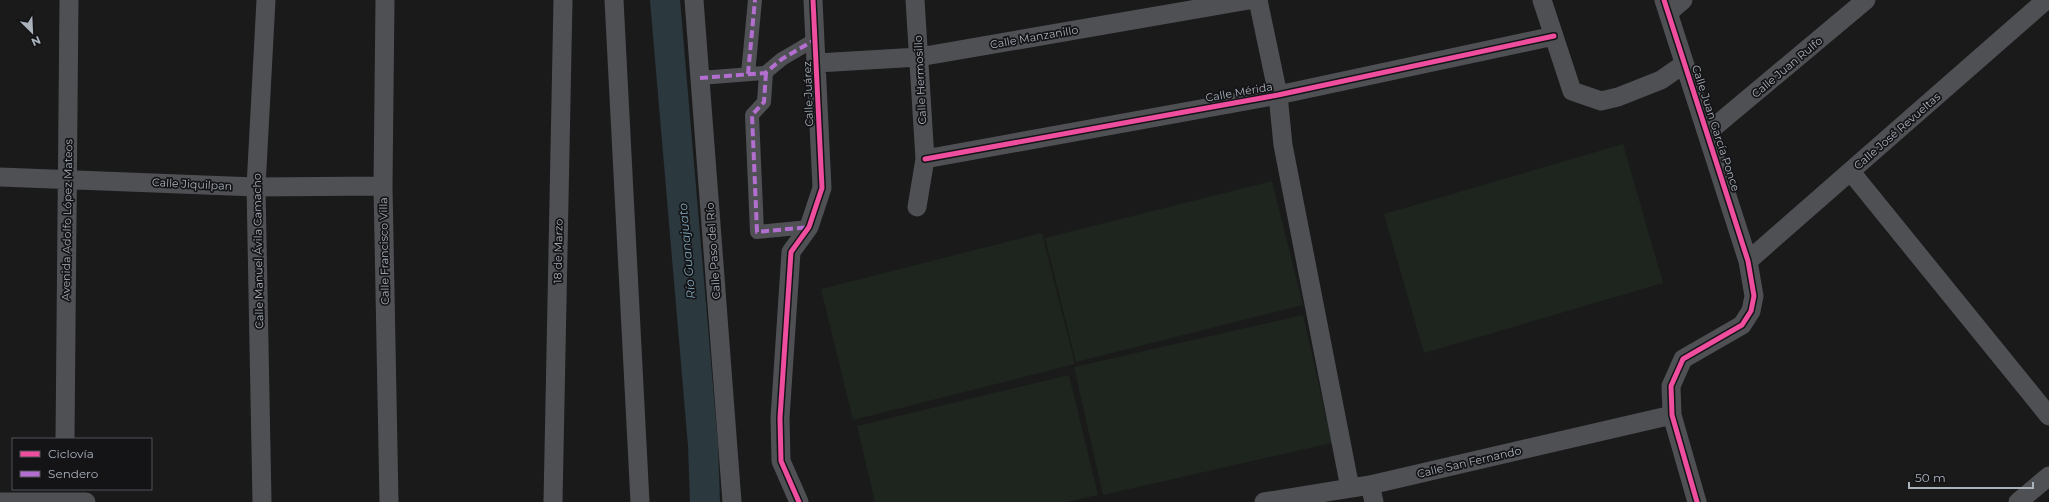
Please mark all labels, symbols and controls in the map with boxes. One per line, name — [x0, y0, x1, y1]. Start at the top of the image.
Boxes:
north arrow — [12, 12, 52, 52]
street label: Calle Manzanillo — [989, 22, 1079, 52]
text: N — [29, 33, 43, 49]
street label: Calle Juan Rulfo — [1749, 33, 1825, 101]
street label: Calle Hermosillo — [911, 35, 929, 125]
street label: Calle Juárez — [800, 61, 816, 127]
street label: Calle Juan García Ponce — [1689, 63, 1743, 193]
street label: Calle Mérida — [1204, 79, 1274, 105]
street label: Calle José Revueltas — [1851, 89, 1944, 172]
street label: Avenida Adolfo López Mateos — [59, 138, 75, 301]
street label: Calle Manuel Ávila Camacho — [250, 173, 266, 329]
street label: Calle Jiquilpan — [152, 175, 232, 193]
street label: Calle Francisco Villa — [376, 197, 392, 305]
water label: Río Guanajuato — [675, 202, 698, 299]
street label: Calle Paso del Río — [703, 202, 723, 300]
street label: 18 de Marzo — [550, 218, 566, 283]
legend — [12, 438, 152, 490]
street label: Calle San Fernando — [1415, 443, 1523, 481]
text: Ciclovía — [48, 446, 94, 461]
scale bar — [1909, 464, 2033, 490]
text: Sendero — [48, 466, 98, 481]
text: 50 m — [1915, 470, 1946, 485]

